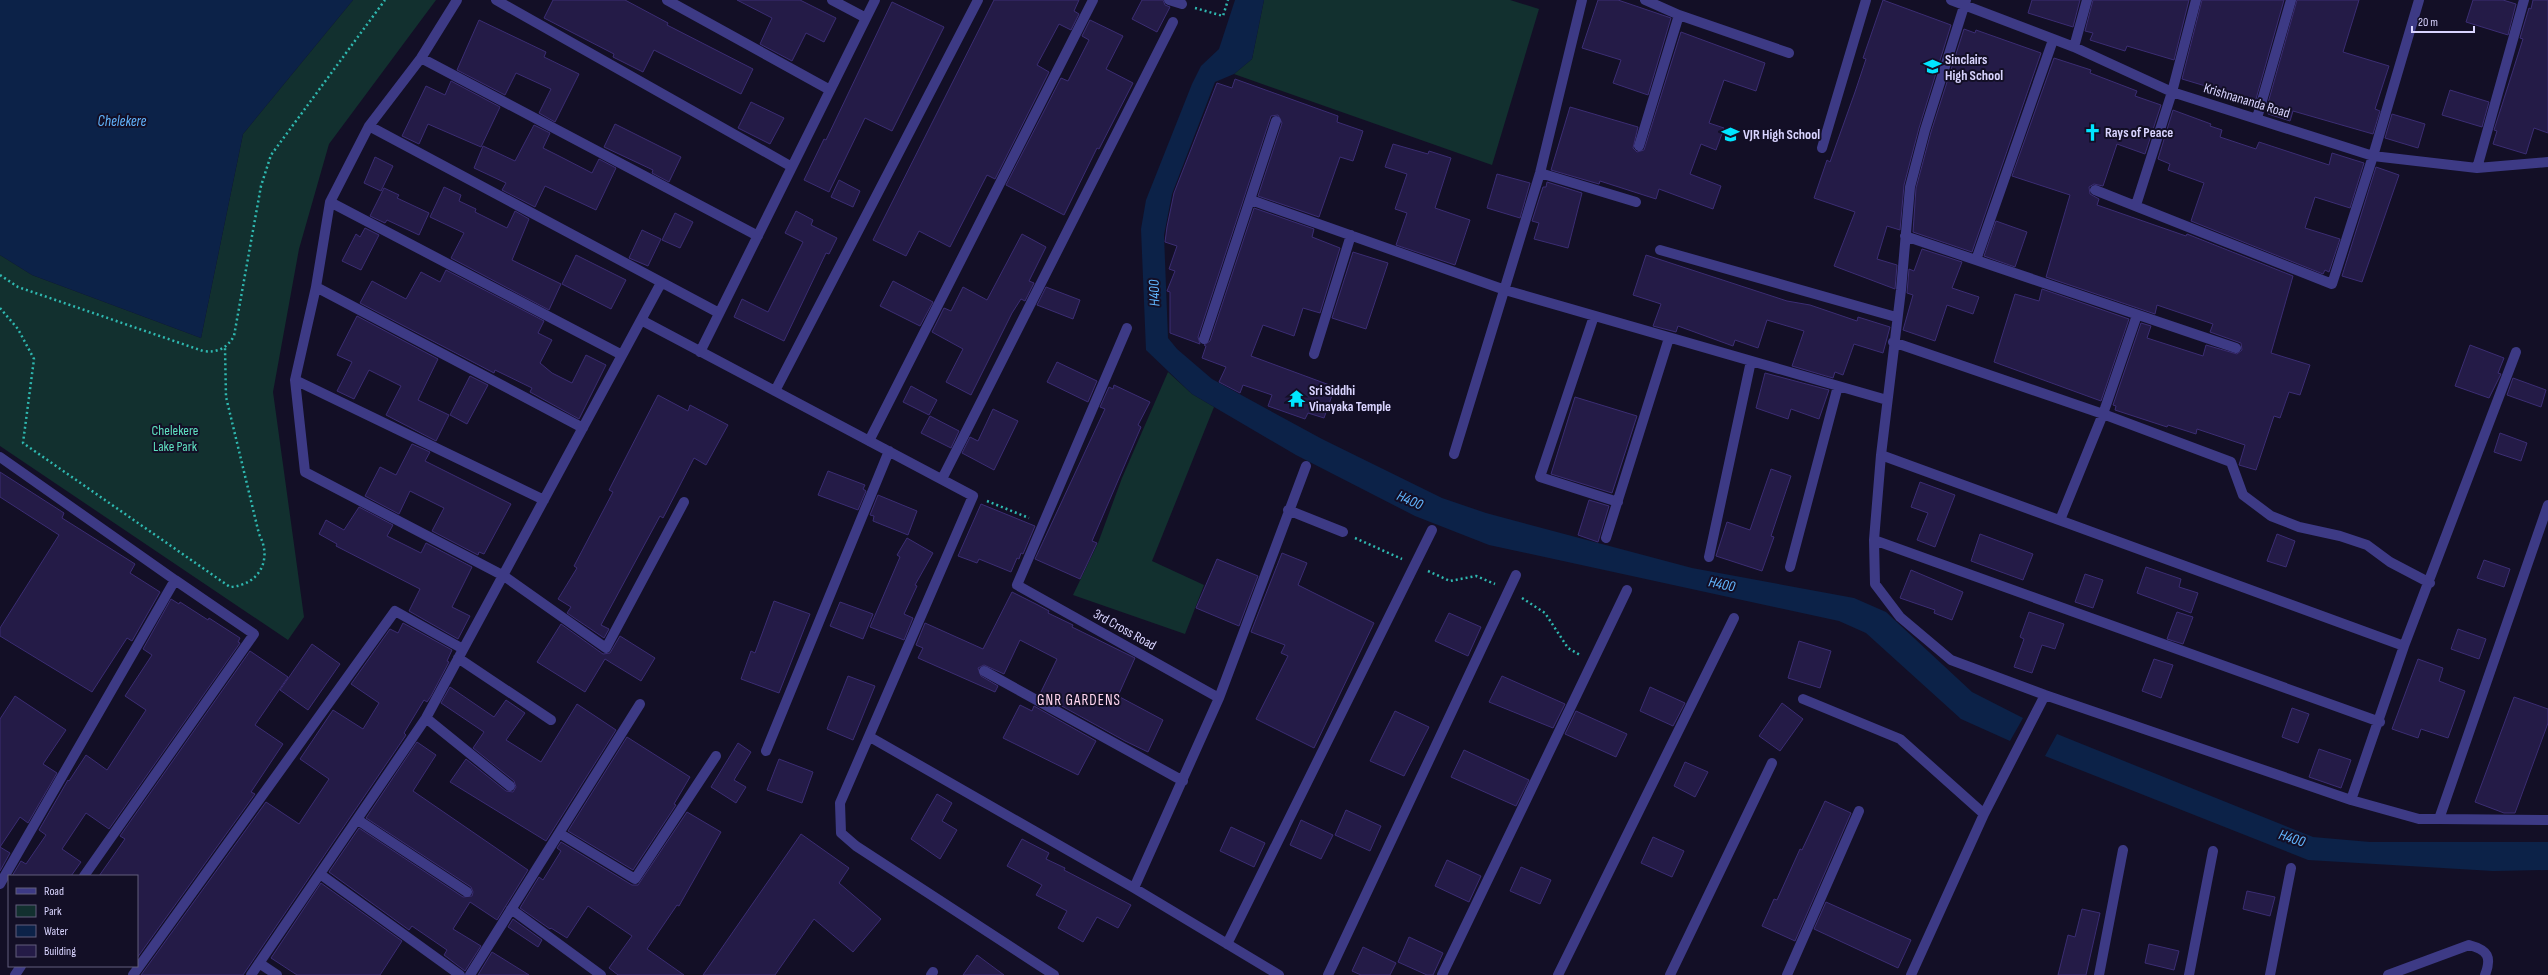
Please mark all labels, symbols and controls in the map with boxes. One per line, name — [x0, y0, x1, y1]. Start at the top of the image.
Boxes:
scale bar — [2412, 8, 2474, 34]
text: 20 m — [2418, 15, 2438, 30]
place label: Sinclairs High School — [1945, 51, 2003, 84]
school or university icon: Sinclairs High School — [1922, 57, 1942, 77]
street label: Krishnananda Road — [2202, 79, 2292, 122]
water label: Chelekere — [98, 112, 147, 131]
church icon: Rays of Peace — [2082, 122, 2102, 142]
school or university icon: VJR High School — [1720, 124, 1740, 144]
place label: Rays of Peace — [2105, 124, 2173, 141]
place label: VJR High School — [1743, 126, 1820, 143]
water label: H400 — [1145, 279, 1164, 307]
place label: Sri Siddhi Vinayaka Temple — [1309, 382, 1391, 415]
temple icon: Sri Siddhi Vinayaka Temple — [1286, 388, 1306, 408]
park label: Chelekere Lake Park — [152, 422, 198, 455]
water label: H400 — [1394, 486, 1426, 515]
water label: H400 — [1707, 572, 1737, 597]
street label: 3rd Cross Road — [1090, 605, 1159, 654]
district label: GNR GARDENS — [1037, 691, 1121, 710]
water label: H400 — [2276, 825, 2308, 852]
legend — [8, 875, 138, 967]
text: Road — [44, 884, 64, 899]
text: Park — [44, 904, 62, 919]
text: Water — [44, 924, 68, 939]
text: Building — [44, 944, 76, 959]

